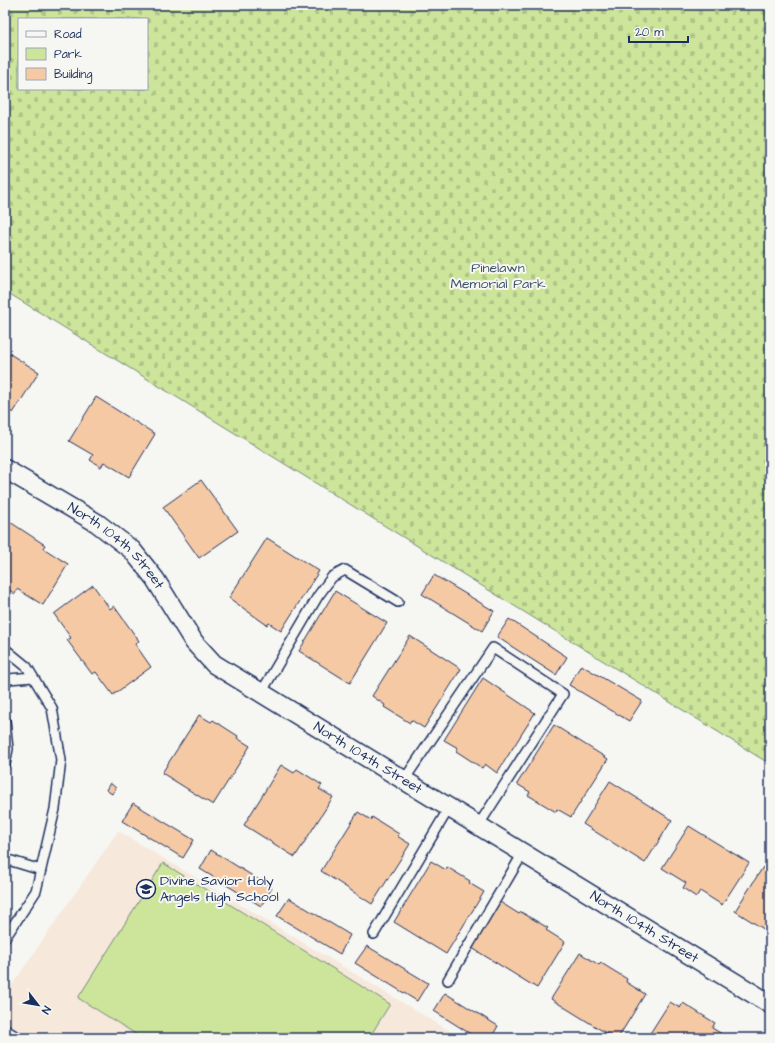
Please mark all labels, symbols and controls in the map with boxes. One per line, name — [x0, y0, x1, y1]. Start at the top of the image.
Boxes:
legend — [18, 18, 148, 90]
scale bar — [629, 18, 688, 44]
text: 20 m — [635, 24, 664, 41]
text: Road — [54, 26, 82, 43]
text: Park — [54, 46, 82, 63]
text: Building — [54, 66, 92, 84]
park label: Pinelawn Memorial Park — [450, 258, 546, 294]
street label: North 104th Street — [64, 498, 169, 593]
street label: North 104th Street — [310, 717, 426, 799]
place label: Divine Savior Holy Angels High School — [160, 871, 279, 907]
school or university icon: Divine Savior Holy Angels High School — [135, 878, 157, 900]
street label: North 104th Street — [586, 886, 703, 968]
north arrow — [18, 985, 58, 1025]
text: N — [38, 1003, 54, 1017]

